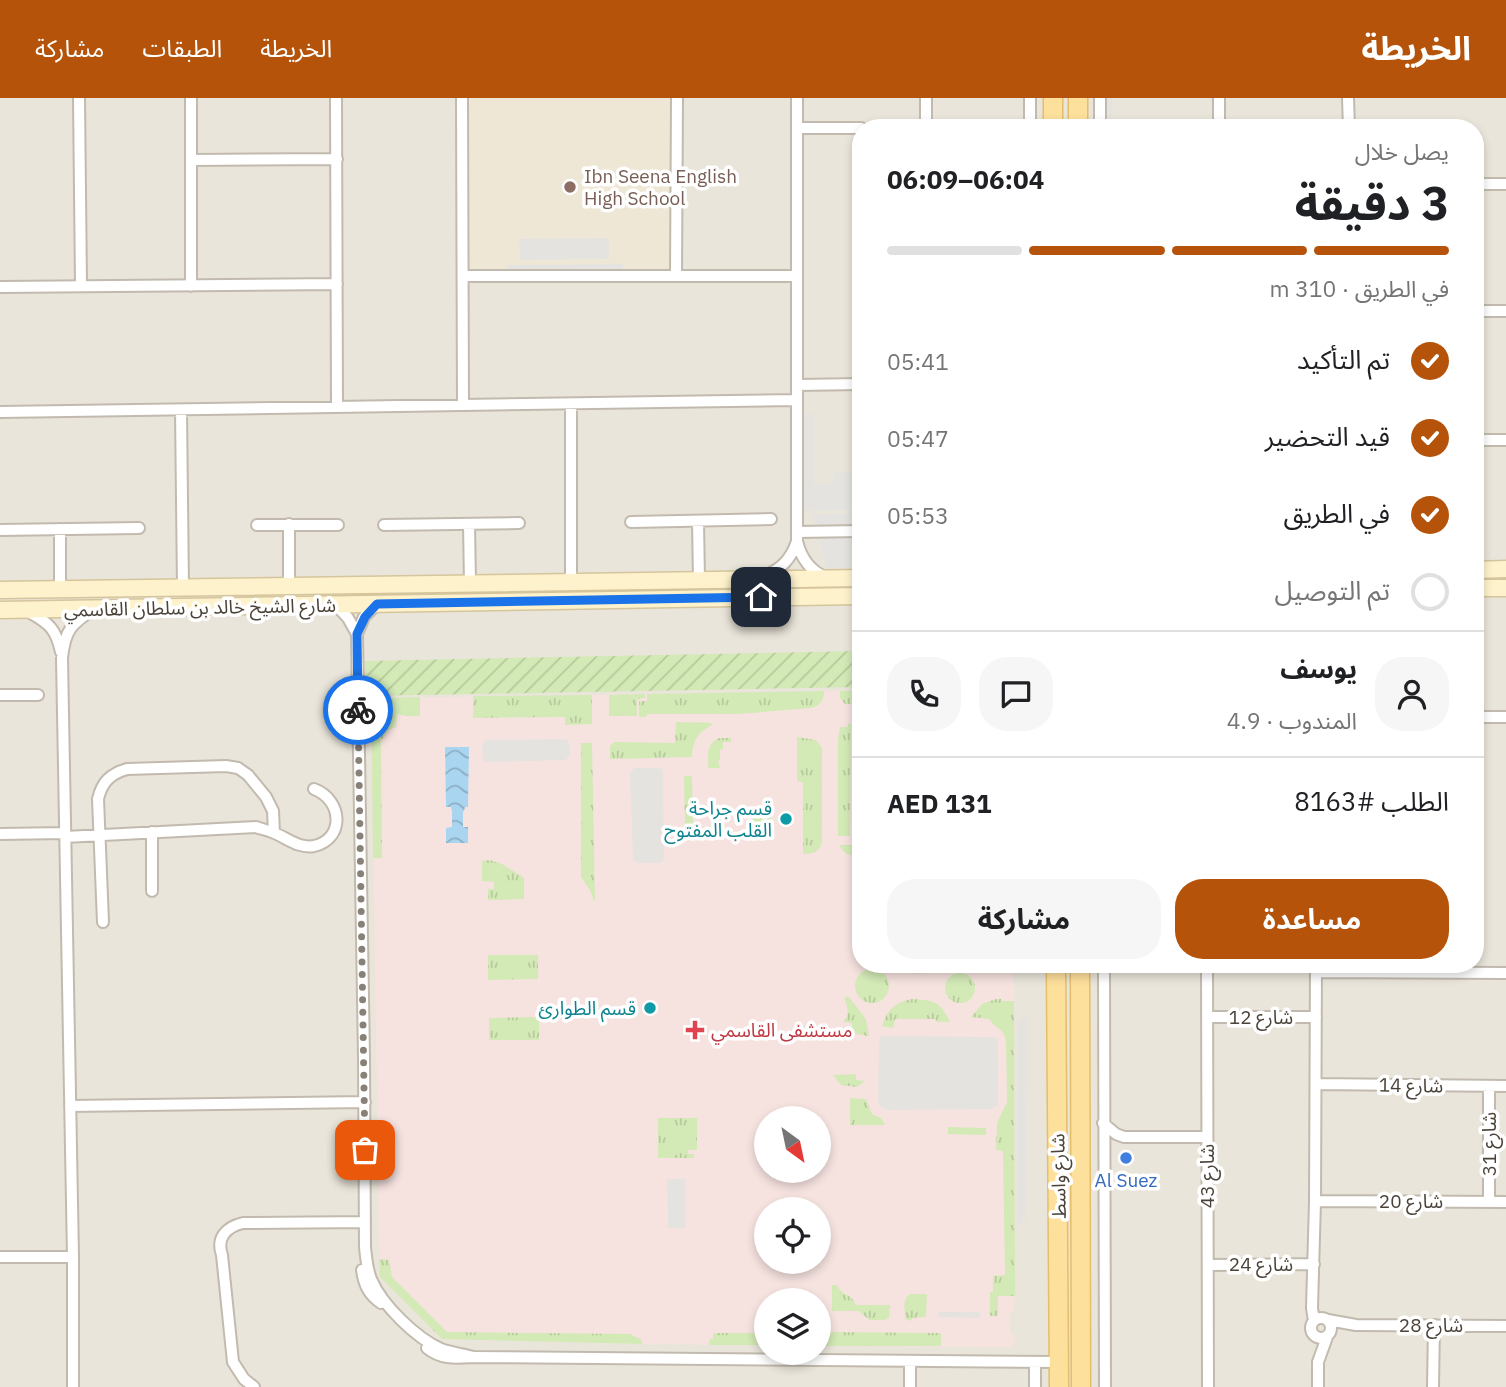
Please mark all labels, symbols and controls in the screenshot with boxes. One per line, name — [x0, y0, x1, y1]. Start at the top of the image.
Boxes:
text: الخريطة — [1361, 26, 1471, 69]
text: مشاركة — [35, 32, 104, 64]
text: الطبقات — [142, 32, 222, 64]
text: الخريطة — [260, 32, 332, 64]
text: يصل خلال — [1355, 136, 1449, 166]
text: 06:04–06:09 — [887, 162, 1044, 196]
place label: Ibn Seena English High School — [584, 164, 737, 210]
text: 3 دقيقة — [1295, 173, 1449, 233]
marker: Ibn Seena English High School — [562, 179, 578, 195]
text: في الطريق · 310 m — [1269, 273, 1449, 303]
text: تم التأكيد — [1297, 342, 1390, 376]
icon: check — [1411, 342, 1449, 380]
text: 05:41 — [887, 346, 949, 376]
text: قيد التحضير — [1265, 419, 1390, 453]
icon: check — [1411, 419, 1449, 457]
text: 05:47 — [887, 423, 949, 453]
text: في الطريق — [1283, 496, 1390, 530]
icon: check — [1411, 496, 1449, 534]
text: 05:53 — [887, 500, 949, 530]
pin — [731, 567, 791, 627]
text: تم التوصيل — [1274, 573, 1390, 607]
icon: home — [742, 578, 780, 616]
street label: شارع الشيخ خالد بن سلطان القاسمي — [64, 593, 336, 625]
text: يوسف — [1280, 651, 1357, 685]
button: phone — [887, 657, 961, 731]
button: chat — [979, 657, 1053, 731]
button: person — [1375, 657, 1449, 731]
courier — [323, 675, 393, 745]
icon: bike — [339, 691, 377, 729]
text: المندوب · 4.9 — [1227, 705, 1357, 735]
text: الطلب #8163 — [1294, 784, 1449, 818]
text: AED 131 — [887, 786, 992, 820]
place label: قسم جراحة القلب المفتوح — [664, 796, 772, 844]
marker: قسم جراحة القلب المفتوح — [778, 811, 794, 827]
button: مشاركة — [887, 879, 1161, 959]
button: مساعدة — [1175, 879, 1449, 959]
place label: قسم الطوارئ — [538, 996, 636, 1023]
marker: قسم الطوارئ — [642, 1000, 658, 1016]
street label: شارع 12 — [1229, 1005, 1293, 1031]
place label: مستشفى القاسمي — [711, 1018, 853, 1045]
marker: مستشفى القاسمي — [685, 1020, 705, 1040]
street label: شارع 14 — [1379, 1072, 1443, 1100]
north arrow — [754, 1106, 831, 1183]
map controls — [754, 1106, 831, 1365]
street label: شارع 31 — [1477, 1112, 1503, 1176]
pin — [335, 1120, 395, 1180]
icon: bag — [346, 1131, 384, 1169]
street label: شارع واسط — [1045, 1133, 1073, 1219]
street label: شارع 43 — [1195, 1144, 1221, 1208]
marker: Al Suez — [1118, 1150, 1134, 1166]
place label: Al Suez — [1095, 1168, 1158, 1192]
street label: شارع 20 — [1379, 1189, 1443, 1215]
button: locate — [754, 1197, 831, 1274]
street label: شارع 24 — [1229, 1252, 1293, 1278]
button: layers — [754, 1288, 831, 1365]
street label: شارع 28 — [1399, 1313, 1463, 1339]

